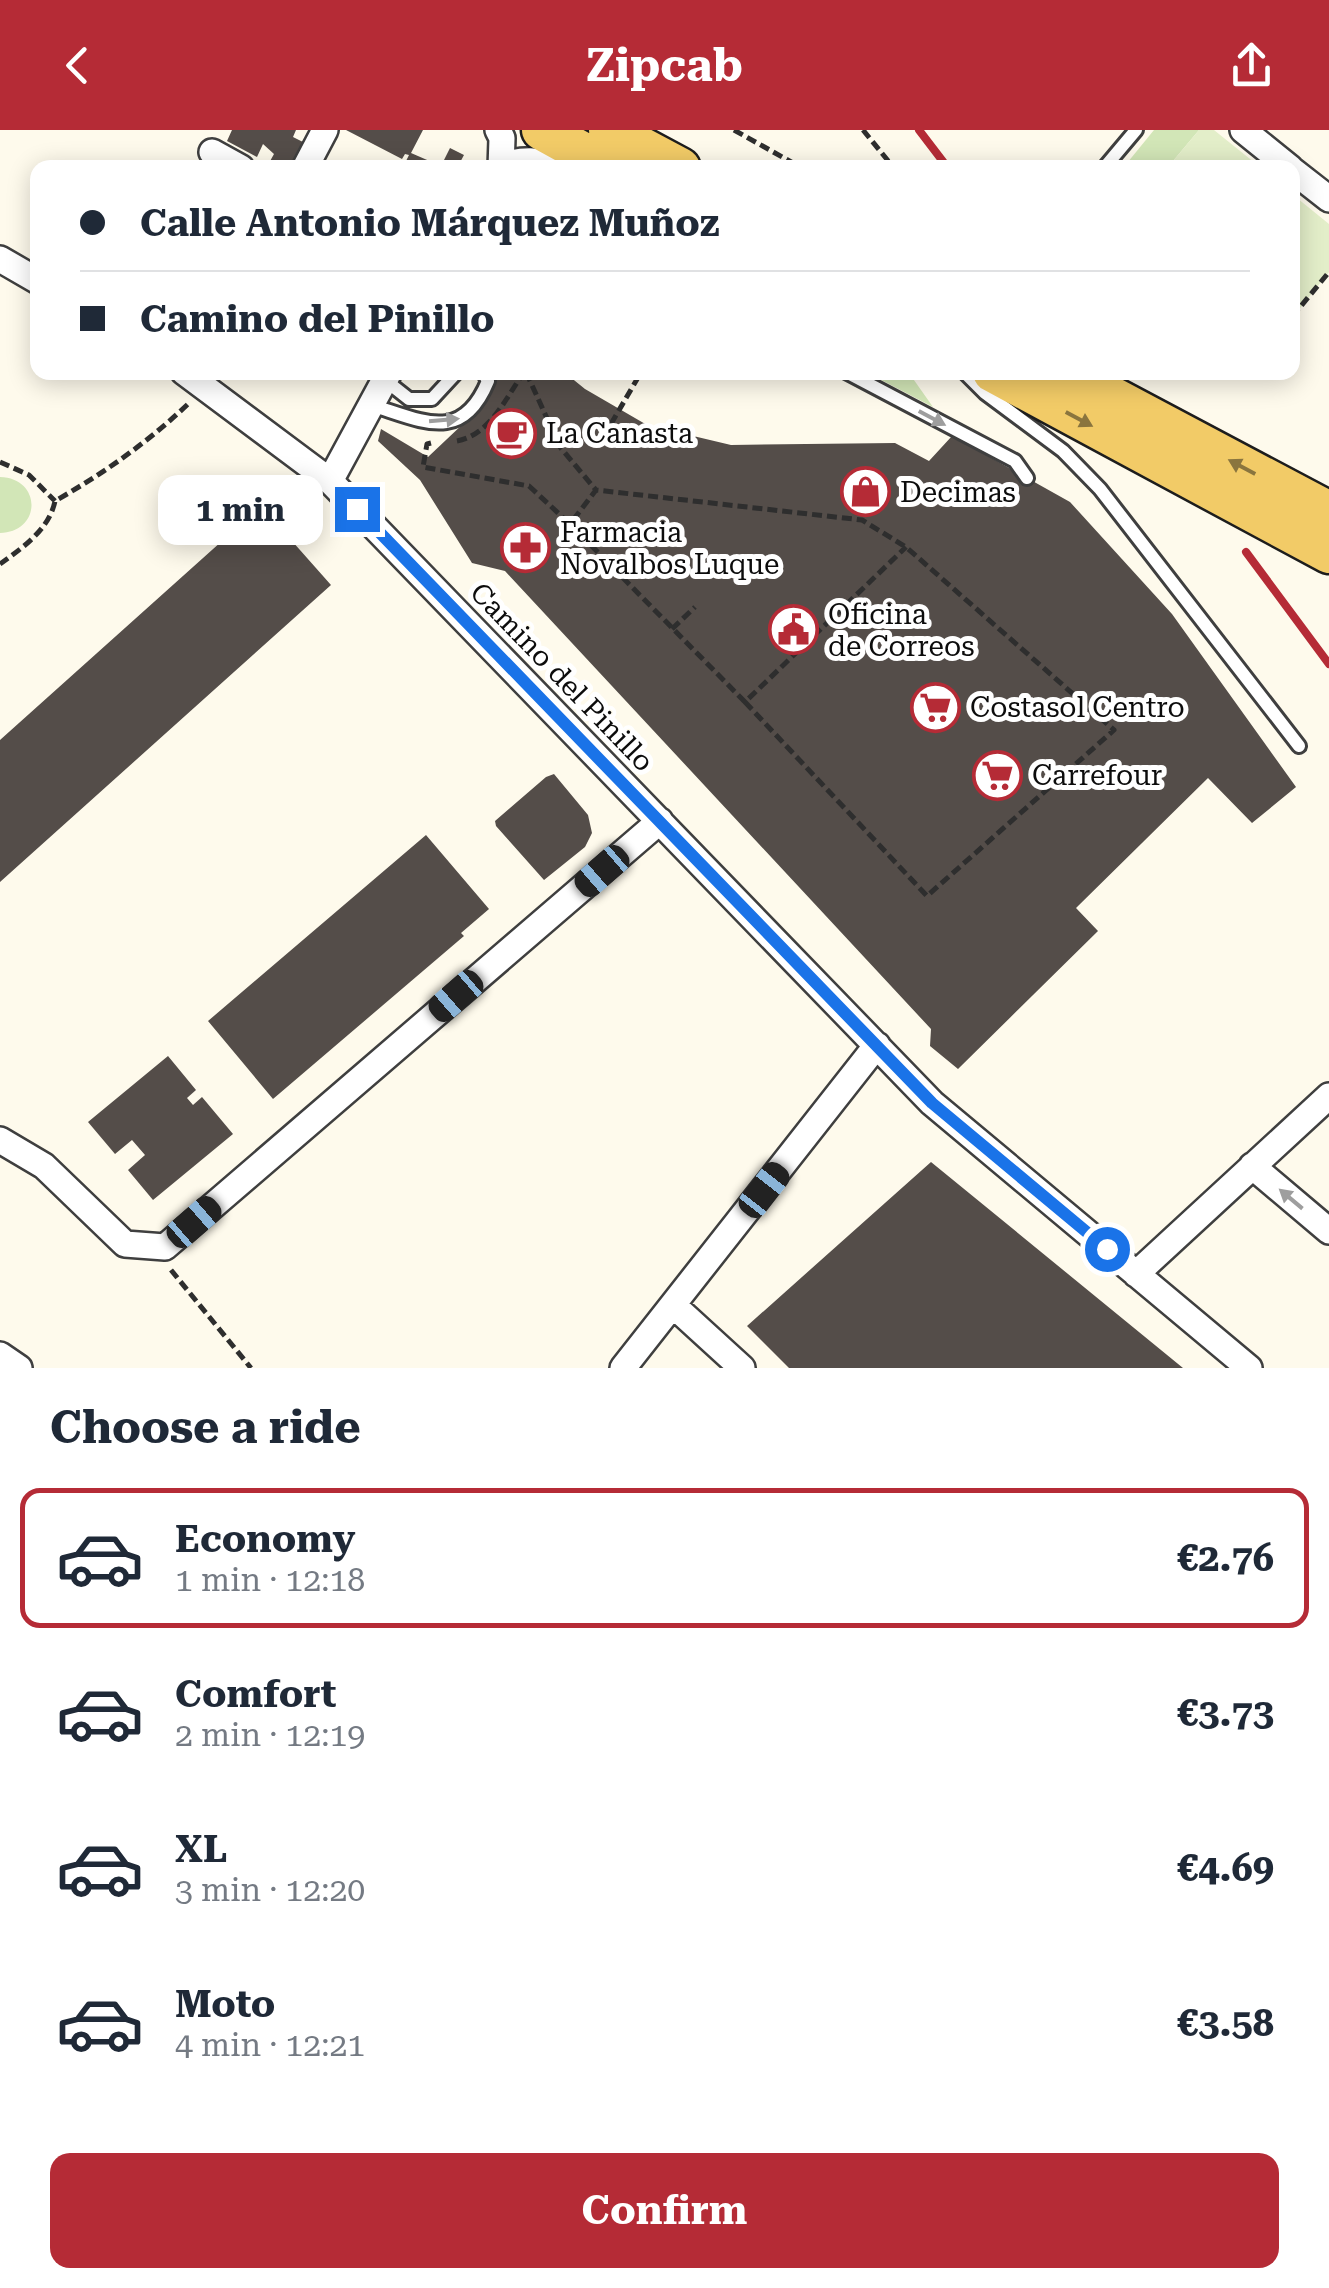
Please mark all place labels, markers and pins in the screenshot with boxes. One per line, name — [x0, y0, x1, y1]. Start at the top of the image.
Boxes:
cafe icon: La Canasta — [485, 407, 537, 459]
place label: La Canasta — [546, 417, 693, 450]
shop icon: Decimas — [839, 466, 891, 518]
place label: Decimas — [900, 476, 1016, 509]
place label: Farmacia Novalbos Luque — [560, 516, 779, 581]
pharmacy icon: Farmacia Novalbos Luque — [499, 522, 551, 574]
place label: Oficina de Correos — [828, 598, 975, 663]
public building icon: Oficina de Correos — [767, 604, 819, 656]
supermarket icon: Costasol Centro — [909, 681, 961, 733]
place label: Costasol Centro — [970, 691, 1185, 724]
supermarket icon: Carrefour — [971, 749, 1023, 801]
place label: Carrefour — [1032, 759, 1162, 792]

